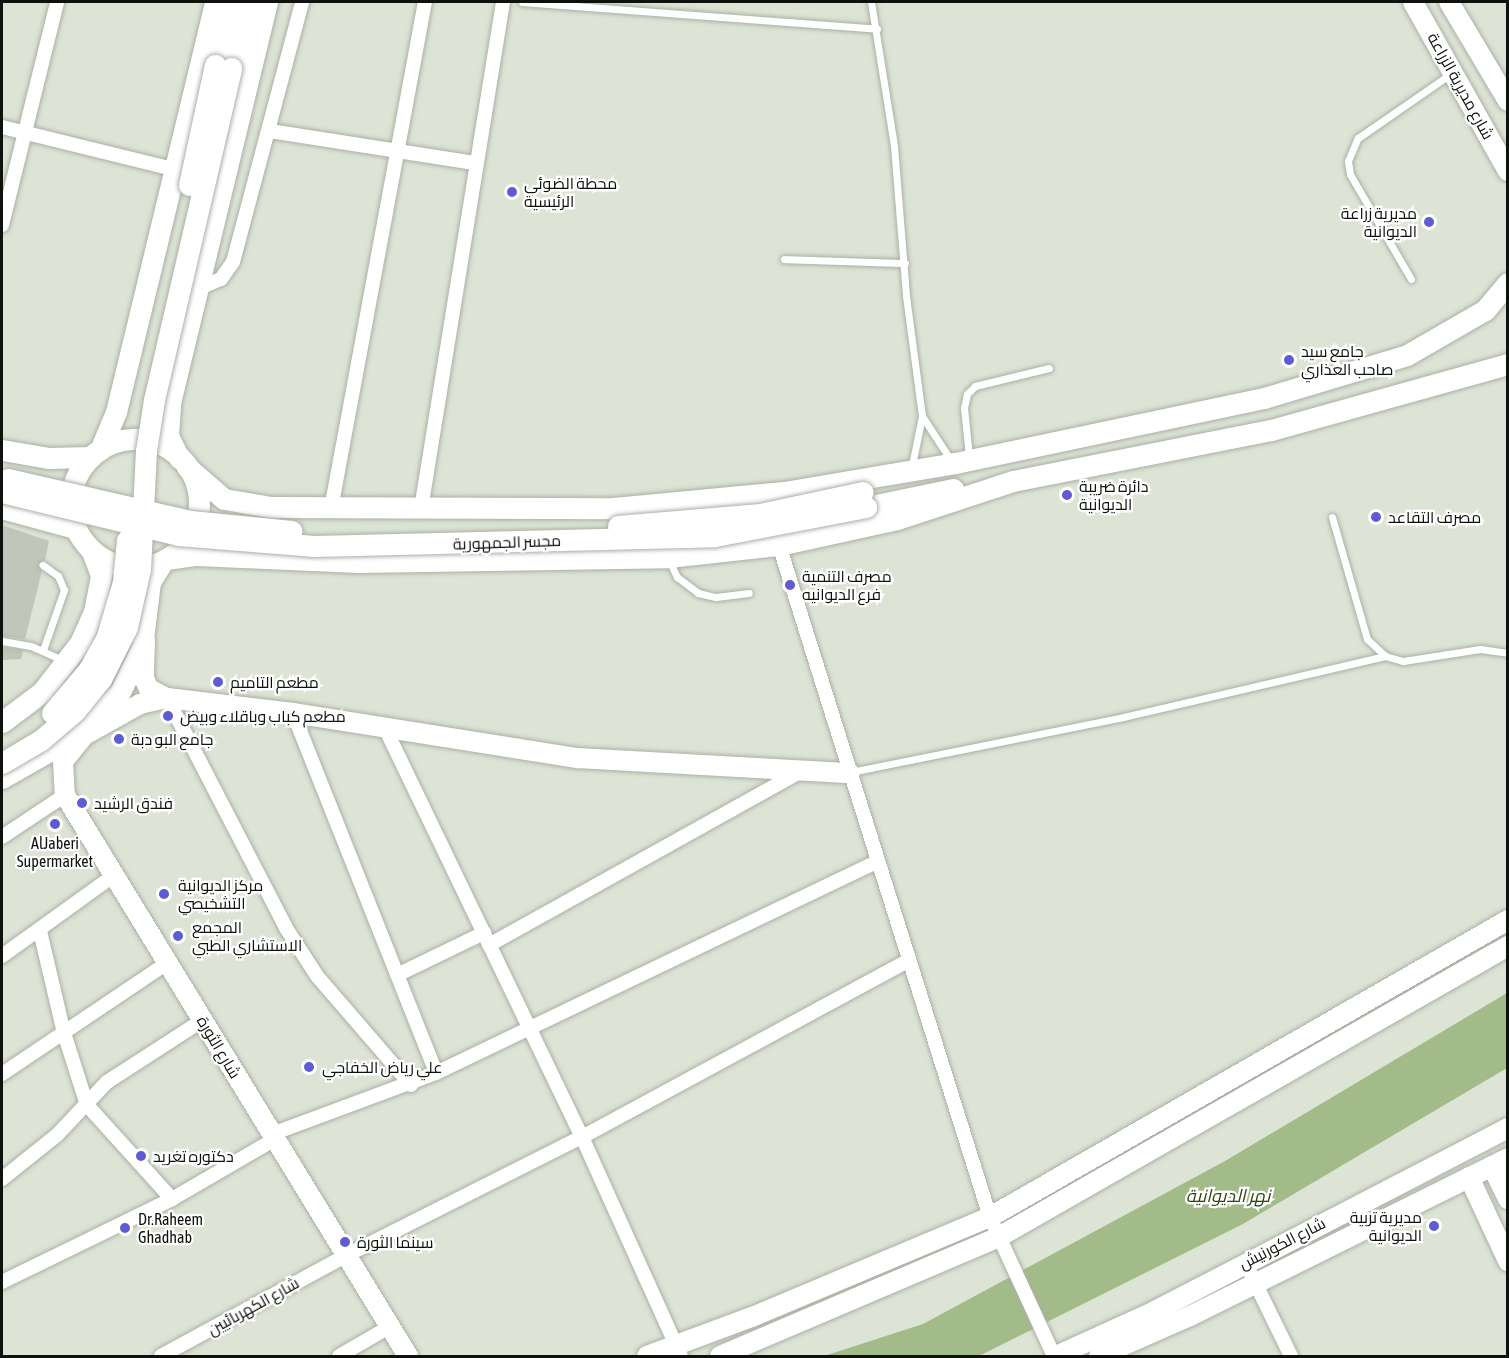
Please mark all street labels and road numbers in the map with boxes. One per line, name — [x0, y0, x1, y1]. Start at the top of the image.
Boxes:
street label: شارع مديرية الزراعة — [1424, 29, 1498, 143]
street label: مجسر الجمهورية — [453, 531, 561, 553]
street label: شارع الثورة — [193, 1012, 245, 1082]
street label: شارع الكورنيش — [1235, 1213, 1329, 1273]
street label: شارع الكهربائيين — [204, 1273, 302, 1339]

